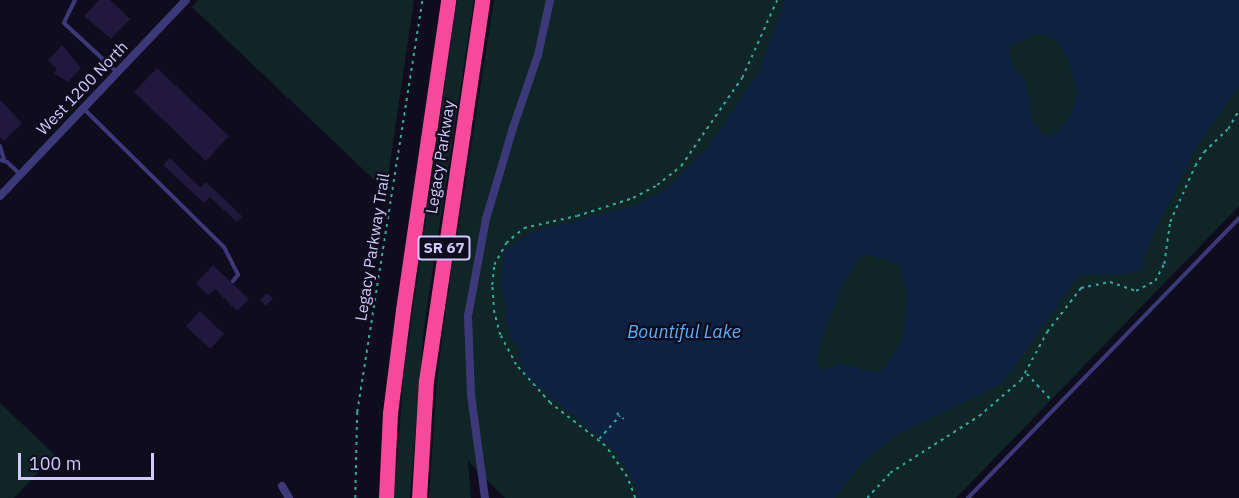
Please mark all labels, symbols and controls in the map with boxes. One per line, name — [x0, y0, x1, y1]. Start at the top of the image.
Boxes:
street label: West 1200 North — [32, 37, 132, 139]
street label: Legacy Parkway — [422, 99, 458, 215]
street label: Legacy Parkway Trail — [351, 172, 393, 322]
road number: SR 67 — [417, 236, 471, 260]
water label: Bountiful Lake — [627, 321, 741, 343]
scale bar — [21, 441, 158, 479]
text: 100 m — [29, 452, 81, 475]

